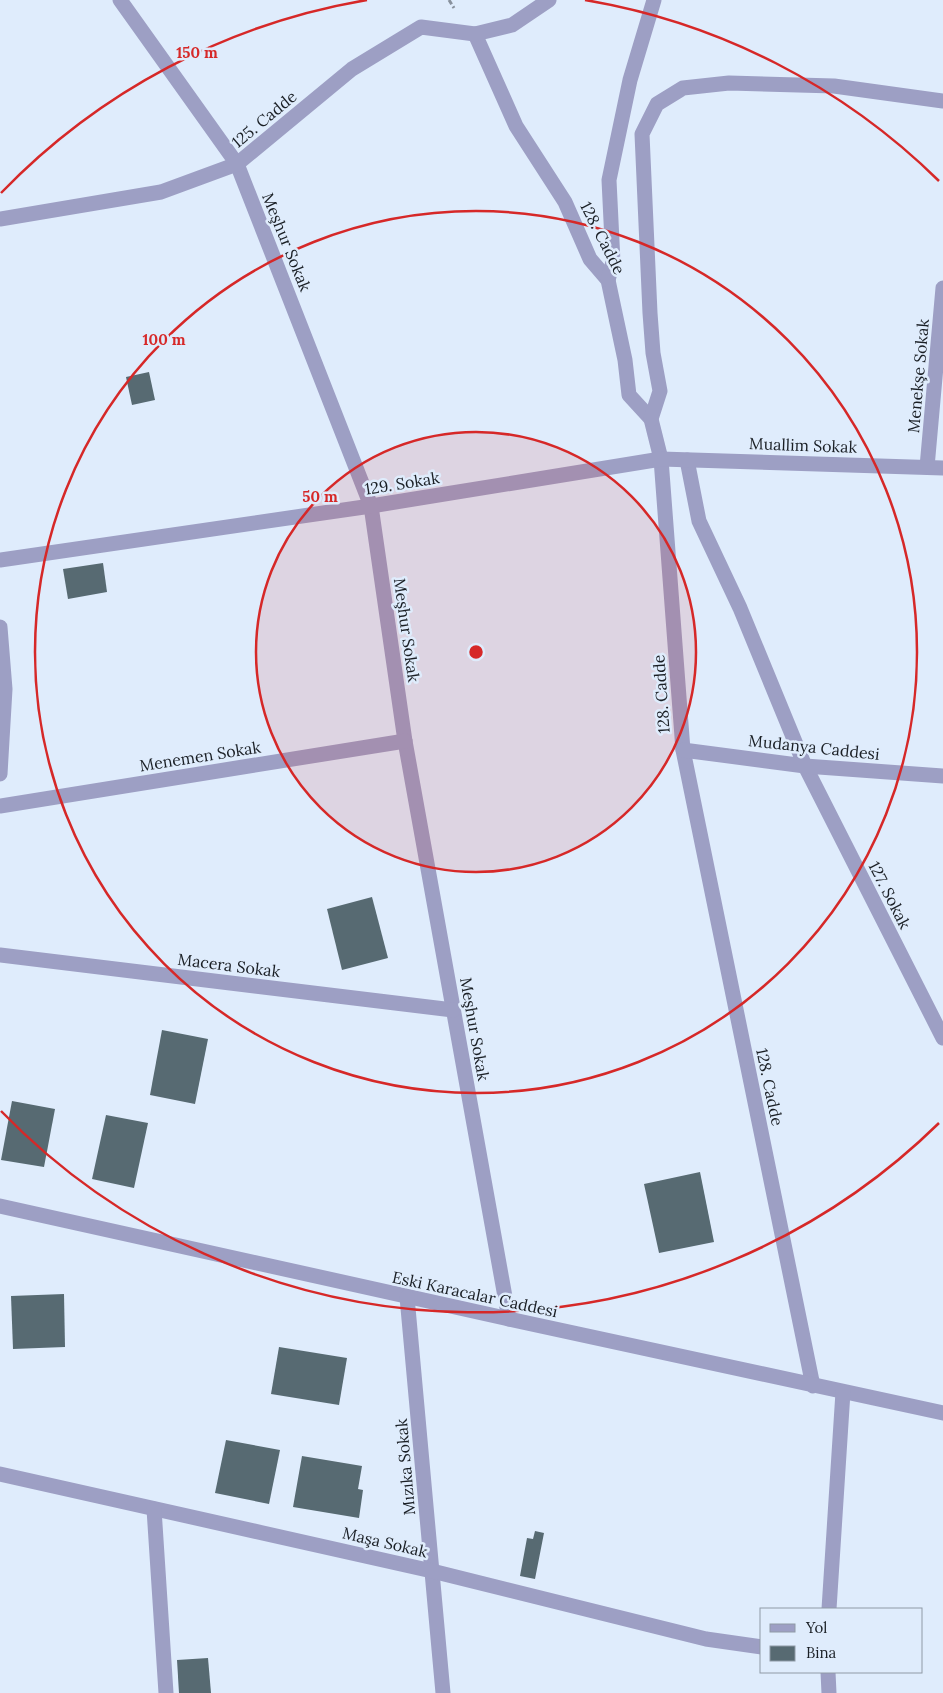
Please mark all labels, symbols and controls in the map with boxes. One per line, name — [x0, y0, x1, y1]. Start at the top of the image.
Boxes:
text: 150 m — [176, 43, 218, 62]
street label: 125. Cadde — [227, 86, 301, 152]
street label: Meşhur Sokak — [258, 190, 316, 295]
street label: 128. Cadde — [576, 198, 630, 278]
street label: Menekşe Sokak — [903, 318, 933, 434]
text: 100 m — [143, 330, 186, 349]
street label: Muallim Sokak — [749, 433, 858, 457]
street label: 129. Sokak — [363, 467, 441, 499]
text: 50 m — [302, 487, 338, 506]
street label: Meşhur Sokak — [390, 577, 424, 684]
centre of rings — [467, 643, 485, 661]
street label: 128. Cadde — [648, 654, 674, 734]
street label: Mudanya Caddesi — [747, 730, 881, 764]
street label: Menemen Sokak — [138, 736, 262, 775]
street label: 127. Sokak — [864, 858, 916, 932]
street label: Macera Sokak — [177, 949, 282, 981]
street label: Meşhur Sokak — [456, 976, 494, 1083]
street label: 128. Cadde — [752, 1046, 788, 1128]
street label: Eski Karacalar Caddesi — [390, 1267, 560, 1321]
street label: Mızıka Sokak — [391, 1418, 419, 1516]
street label: Maşa Sokak — [341, 1523, 430, 1562]
legend — [760, 1608, 923, 1673]
text: Yol — [805, 1618, 827, 1637]
text: Bina — [806, 1643, 837, 1662]

